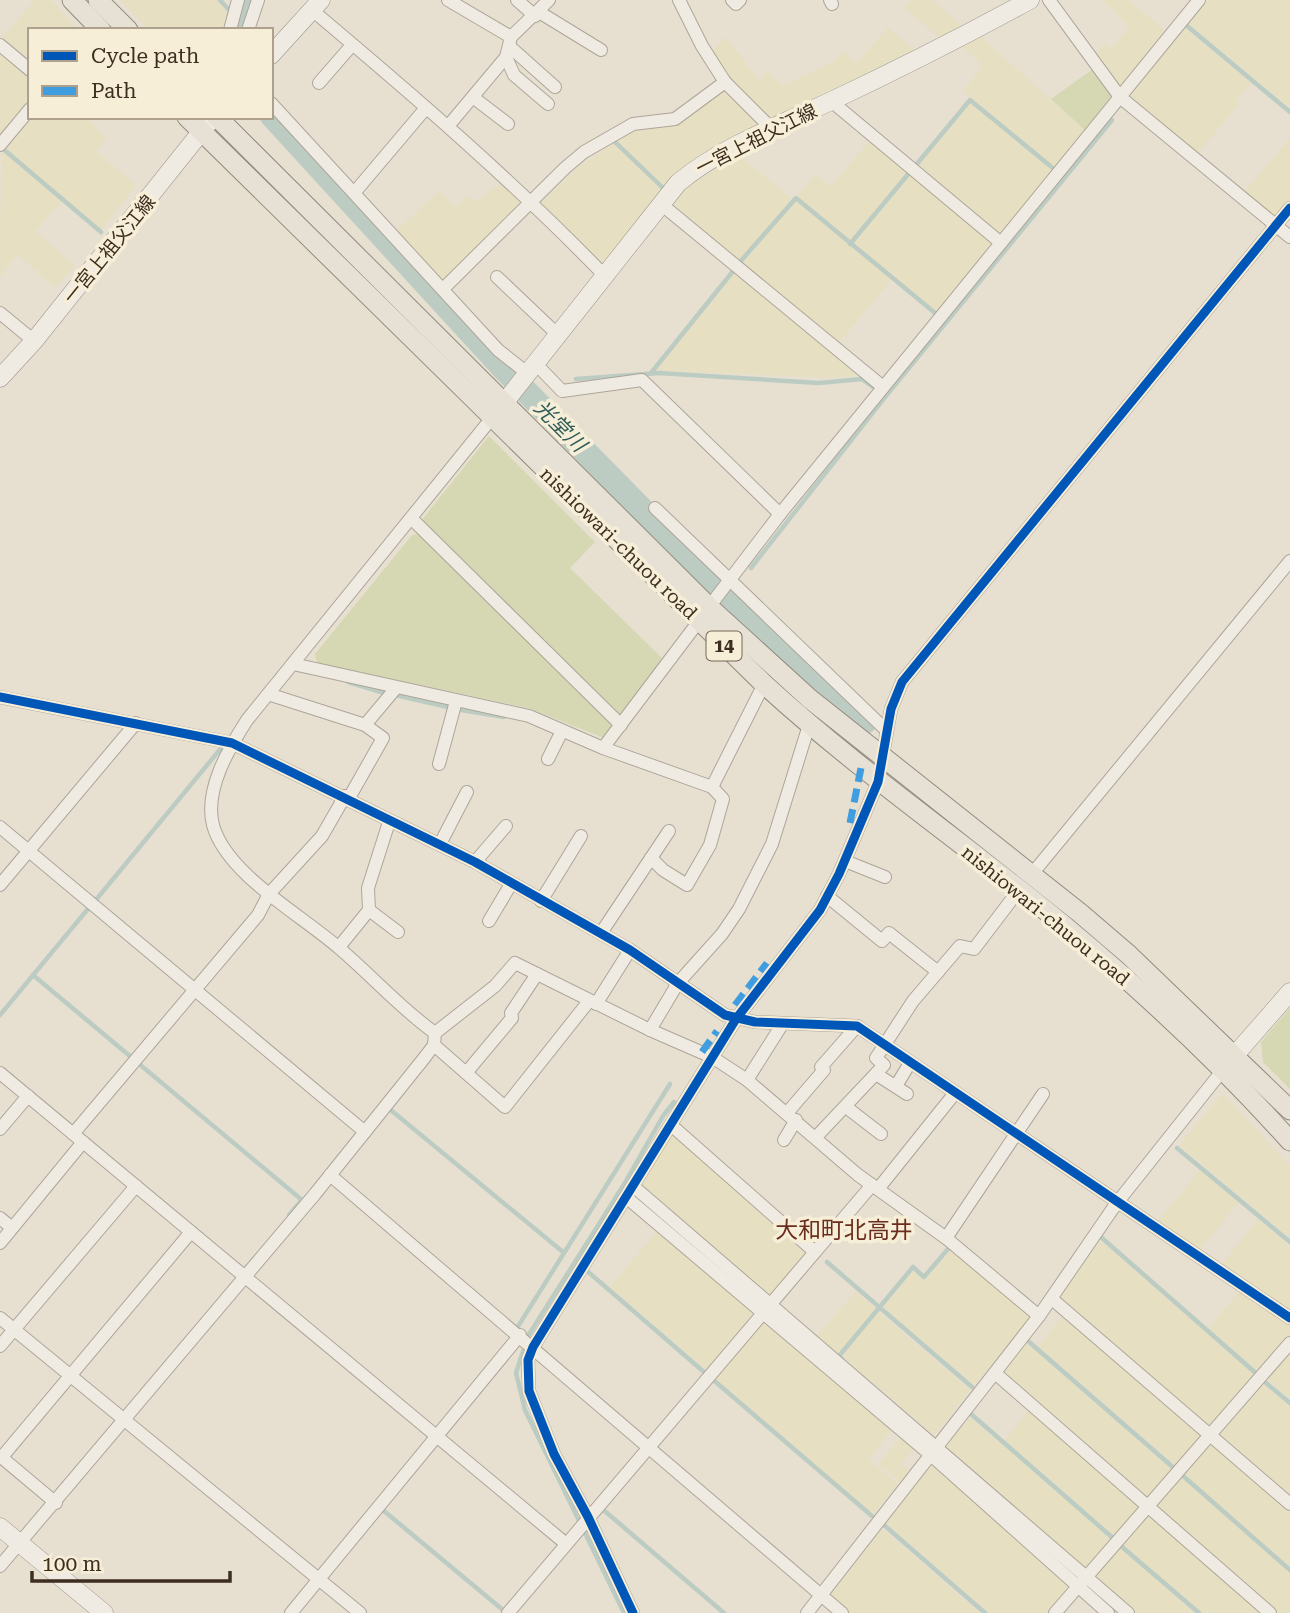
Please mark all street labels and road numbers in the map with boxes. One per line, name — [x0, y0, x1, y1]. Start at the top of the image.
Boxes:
street label: 一宮上祖父江線 — [692, 99, 821, 180]
street label: 一宮上祖父江線 — [59, 190, 160, 308]
street label: nishiowari-chuou road — [535, 462, 702, 624]
road number: 14 — [706, 632, 742, 660]
street label: nishiowari-chuou road — [957, 841, 1134, 990]

